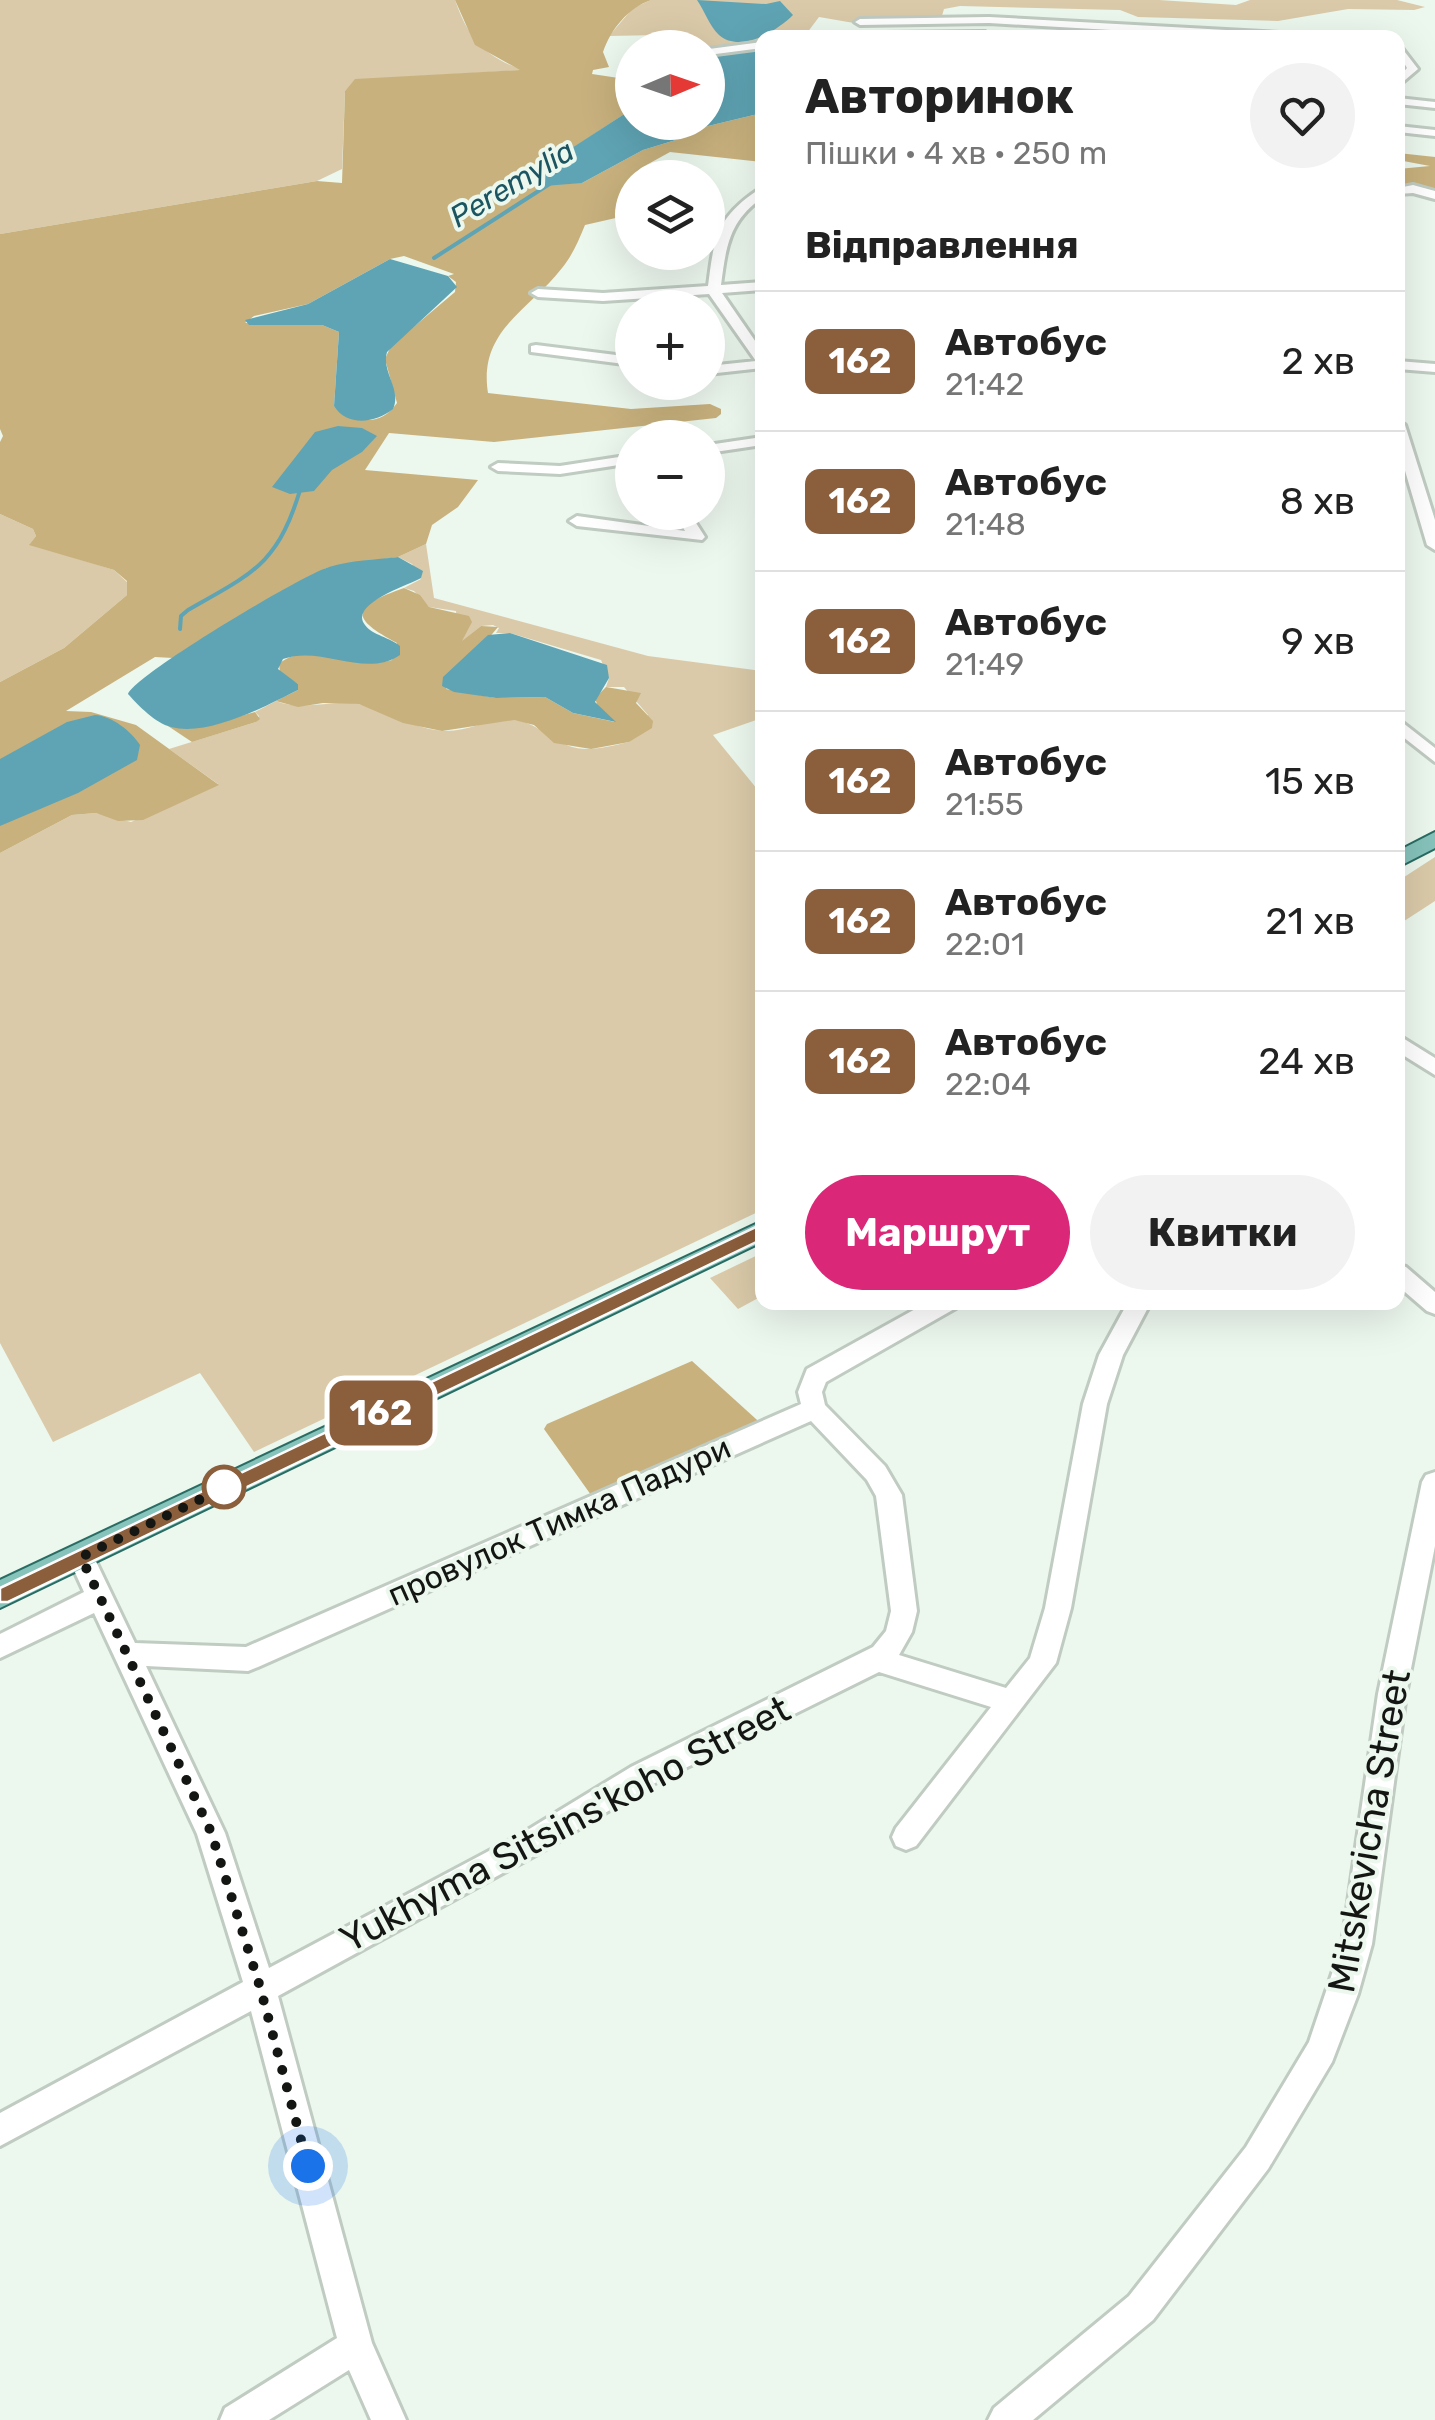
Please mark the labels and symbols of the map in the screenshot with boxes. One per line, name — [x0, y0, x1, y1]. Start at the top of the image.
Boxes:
north arrow — [615, 30, 725, 140]
water label: Peremylia — [443, 133, 581, 235]
line badge: 162 — [324, 1380, 438, 1446]
street label: провулок Тимка Падури — [382, 1428, 736, 1614]
unlabelled marker — [203, 1466, 245, 1508]
street label: Mitskevicha Street — [1318, 1666, 1420, 1996]
street label: Yukhyma Sitsins'koho Street — [332, 1686, 798, 1962]
your location — [283, 2141, 333, 2191]

